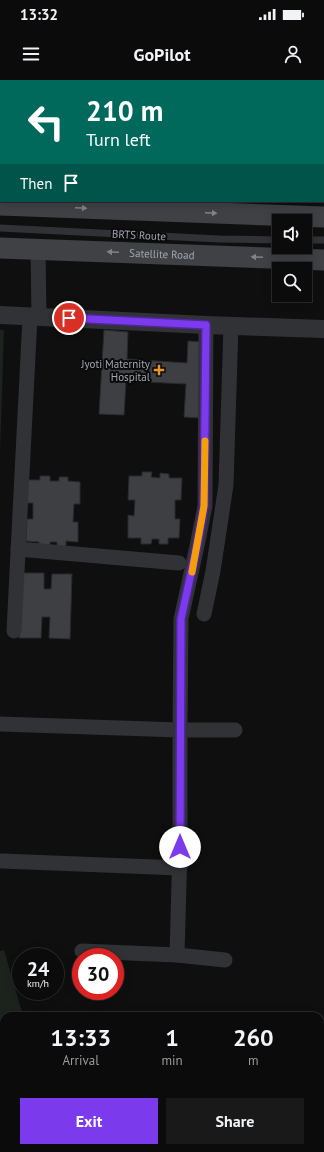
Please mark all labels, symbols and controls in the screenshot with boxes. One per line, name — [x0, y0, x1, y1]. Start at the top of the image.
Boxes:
text: 13:32 — [20, 5, 58, 24]
icon: menu — [20, 43, 42, 65]
text: GoPilot — [133, 43, 191, 66]
icon: person — [282, 43, 304, 65]
text: 210 m — [86, 92, 163, 129]
icon: left — [20, 96, 72, 148]
text: Turn left — [86, 128, 151, 151]
icon: arrive — [60, 172, 82, 194]
text: Then — [20, 174, 52, 193]
one-way arrow — [75, 205, 87, 212]
one-way arrow — [205, 210, 218, 216]
map controls — [272, 214, 312, 302]
button: sound — [272, 214, 312, 254]
street label: BRTS Route — [112, 227, 167, 243]
street label: Satellite Road — [129, 246, 195, 262]
one-way arrow — [107, 248, 119, 255]
one-way arrow — [250, 254, 263, 260]
button: search — [272, 262, 312, 302]
pin — [52, 301, 86, 335]
icon: arrive — [58, 307, 80, 329]
place label: Jyoti Maternity Hospital — [80, 357, 151, 384]
marker: Jyoti Maternity Hospital — [153, 364, 165, 376]
position arrow — [159, 826, 201, 868]
speed limit sign: 30 — [72, 948, 124, 1000]
text: 24 — [27, 956, 49, 982]
text: km/h — [27, 977, 49, 990]
text: 13:33 — [50, 1022, 111, 1053]
text: 1 — [165, 1022, 179, 1053]
text: 260 — [233, 1022, 274, 1053]
text: Arrival — [63, 1052, 99, 1069]
text: min — [161, 1052, 183, 1069]
text: m — [248, 1052, 259, 1069]
button: Exit — [20, 1098, 158, 1144]
button: Share — [166, 1098, 304, 1144]

